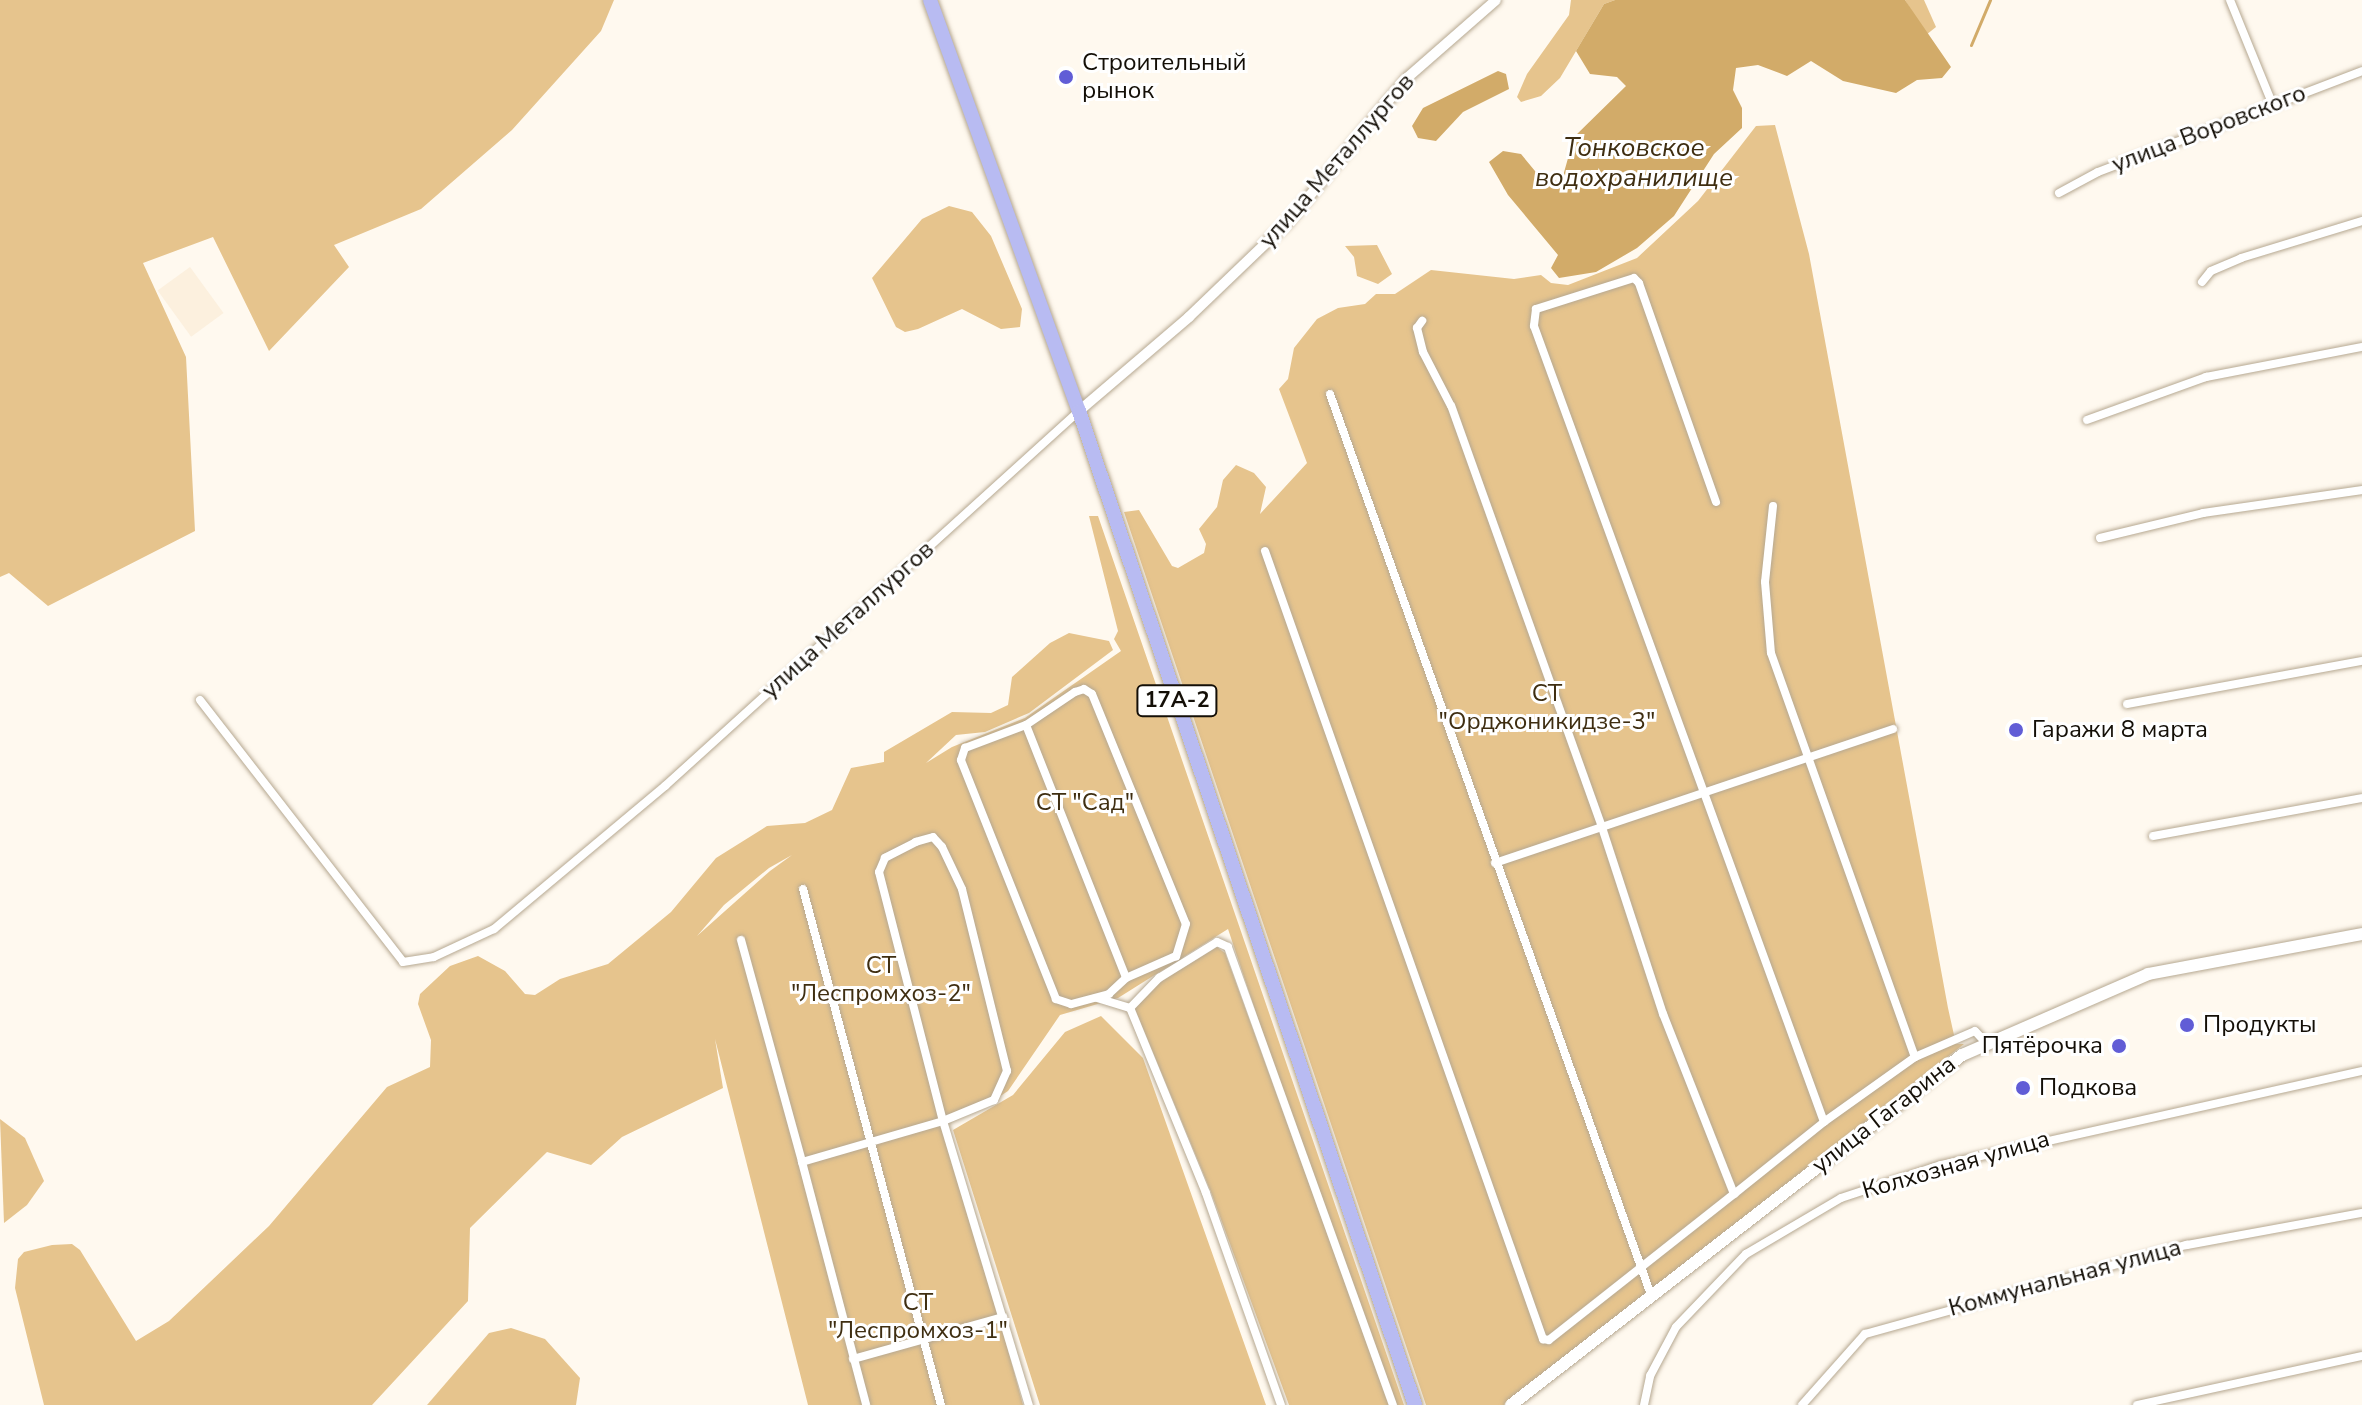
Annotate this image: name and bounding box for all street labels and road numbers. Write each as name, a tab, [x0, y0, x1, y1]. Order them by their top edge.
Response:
street label: улица Металлургов	[1253, 68, 1421, 254]
street label: улица Воровского	[2108, 79, 2310, 179]
street label: улица Металлургов	[756, 535, 940, 705]
road number: 17А-2	[1135, 683, 1219, 719]
street label: улица Гагарина	[1806, 1050, 1962, 1180]
street label: Колхозная улица	[1859, 1124, 2053, 1206]
street label: Коммунальная улица	[1945, 1233, 2185, 1323]

